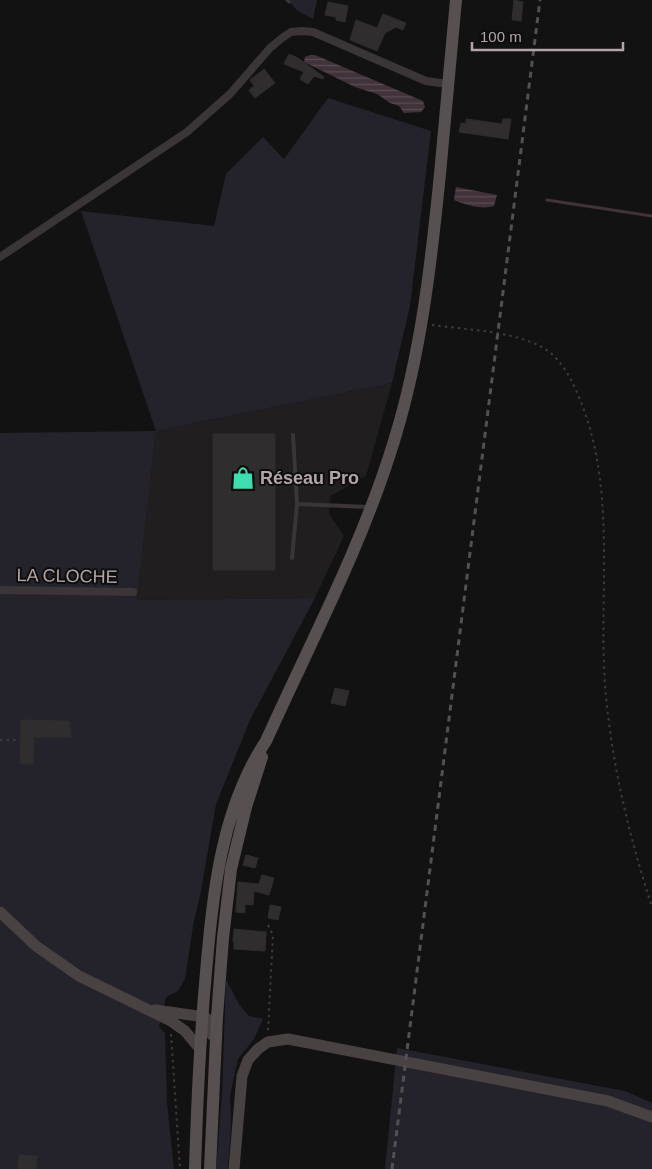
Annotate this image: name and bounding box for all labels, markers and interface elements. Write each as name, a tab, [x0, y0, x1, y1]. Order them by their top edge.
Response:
scale bar	[472, 20, 623, 52]
text: 100 m	[480, 28, 522, 45]
shop icon: Réseau Pro	[230, 465, 256, 491]
place label: Réseau Pro	[260, 468, 359, 488]
street label: LA CLOCHE	[16, 565, 118, 587]

